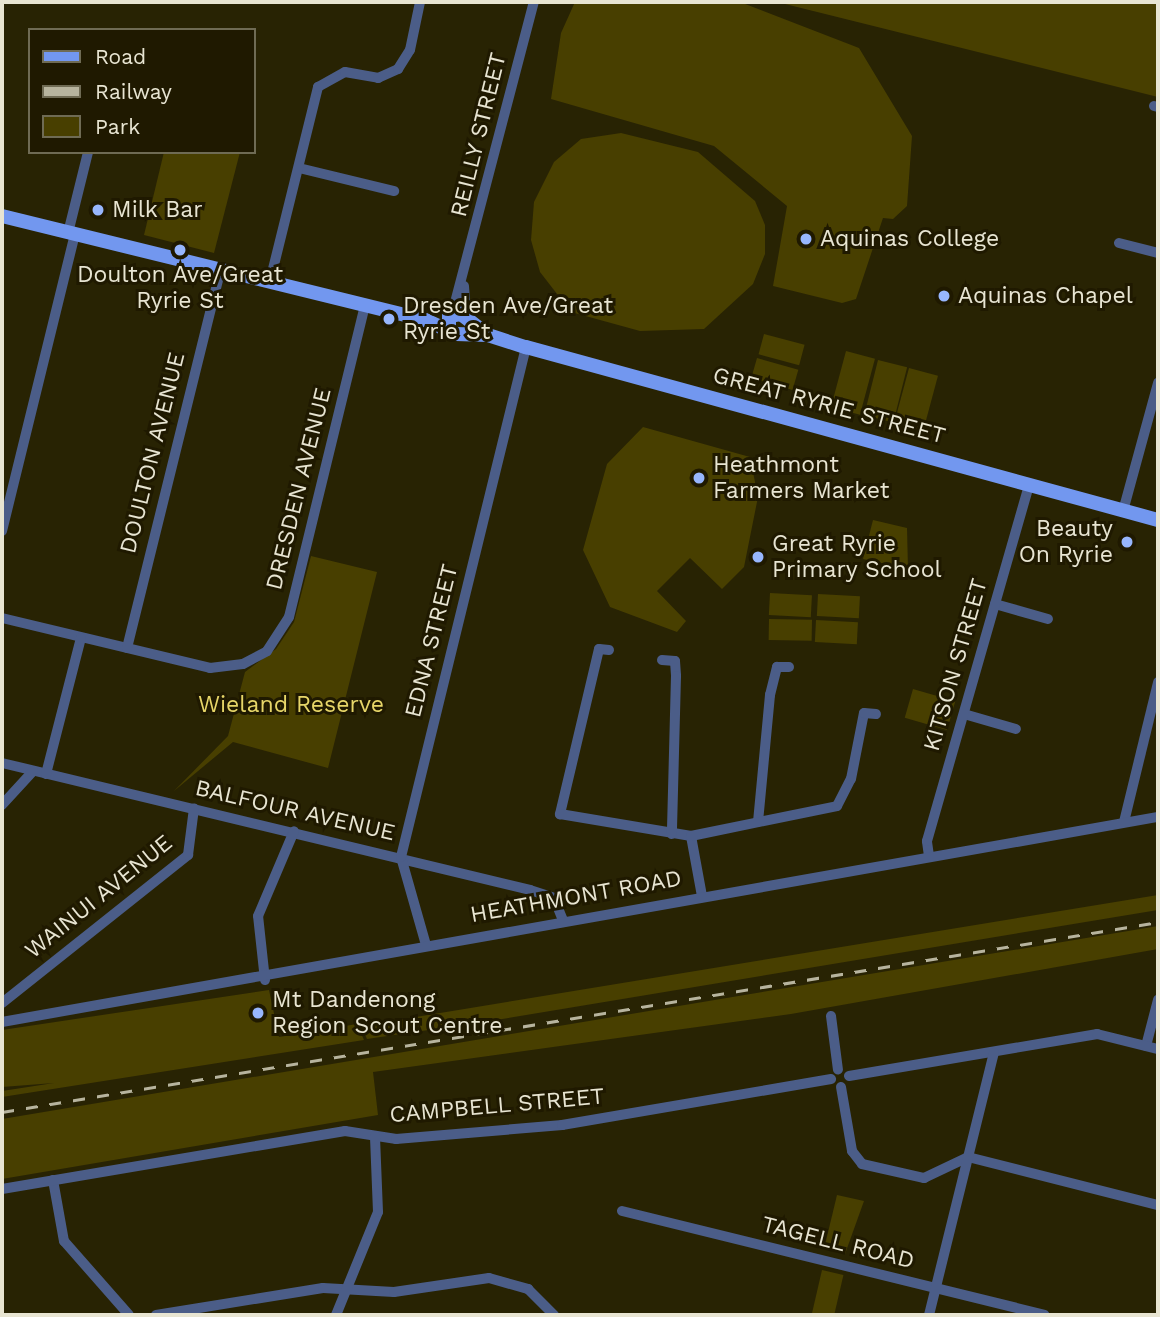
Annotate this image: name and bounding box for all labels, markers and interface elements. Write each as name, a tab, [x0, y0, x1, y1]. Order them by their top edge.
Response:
legend	[28, 28, 256, 154]
text: Road	[95, 44, 146, 69]
street label: REILLY STREET	[445, 50, 513, 220]
text: Railway	[95, 79, 172, 104]
text: Park	[95, 114, 140, 139]
place label: Milk Bar	[112, 196, 203, 224]
marker: Milk Bar	[90, 202, 106, 218]
place label: Aquinas College	[820, 225, 999, 253]
marker: Aquinas College	[798, 231, 814, 247]
marker: Doulton Ave/Great Ryrie St	[172, 242, 188, 258]
place label: Doulton Ave/Great Ryrie St	[76, 261, 284, 315]
place label: Aquinas Chapel	[958, 282, 1133, 310]
marker: Aquinas Chapel	[936, 288, 952, 304]
place label: Dresden Ave/Great Ryrie St	[403, 292, 614, 346]
marker: Dresden Ave/Great Ryrie St	[381, 311, 397, 327]
street label: DOULTON AVENUE	[115, 349, 191, 557]
street label: GREAT RYRIE STREET	[709, 362, 949, 450]
street label: DRESDEN AVENUE	[260, 385, 338, 593]
place label: Heathmont Farmers Market	[713, 451, 889, 505]
marker: Heathmont Farmers Market	[691, 470, 707, 486]
place label: Beauty On Ryrie	[1019, 515, 1113, 569]
place label: Great Ryrie Primary School	[772, 530, 942, 584]
marker: Beauty On Ryrie	[1119, 534, 1135, 550]
marker: Great Ryrie Primary School	[750, 549, 766, 565]
street label: EDNA STREET	[400, 561, 464, 721]
street label: KITSON STREET	[918, 576, 994, 754]
park label: Wieland Reserve	[198, 691, 384, 719]
street label: BALFOUR AVENUE	[192, 774, 398, 848]
street label: WAINUI AVENUE	[20, 829, 178, 965]
street label: HEATHMONT ROAD	[468, 865, 684, 929]
place label: Mt Dandenong Region Scout Centre	[272, 986, 503, 1040]
marker: Mt Dandenong Region Scout Centre	[250, 1005, 266, 1021]
street label: CAMPBELL STREET	[388, 1083, 606, 1129]
street label: TAGELL ROAD	[759, 1211, 917, 1275]

